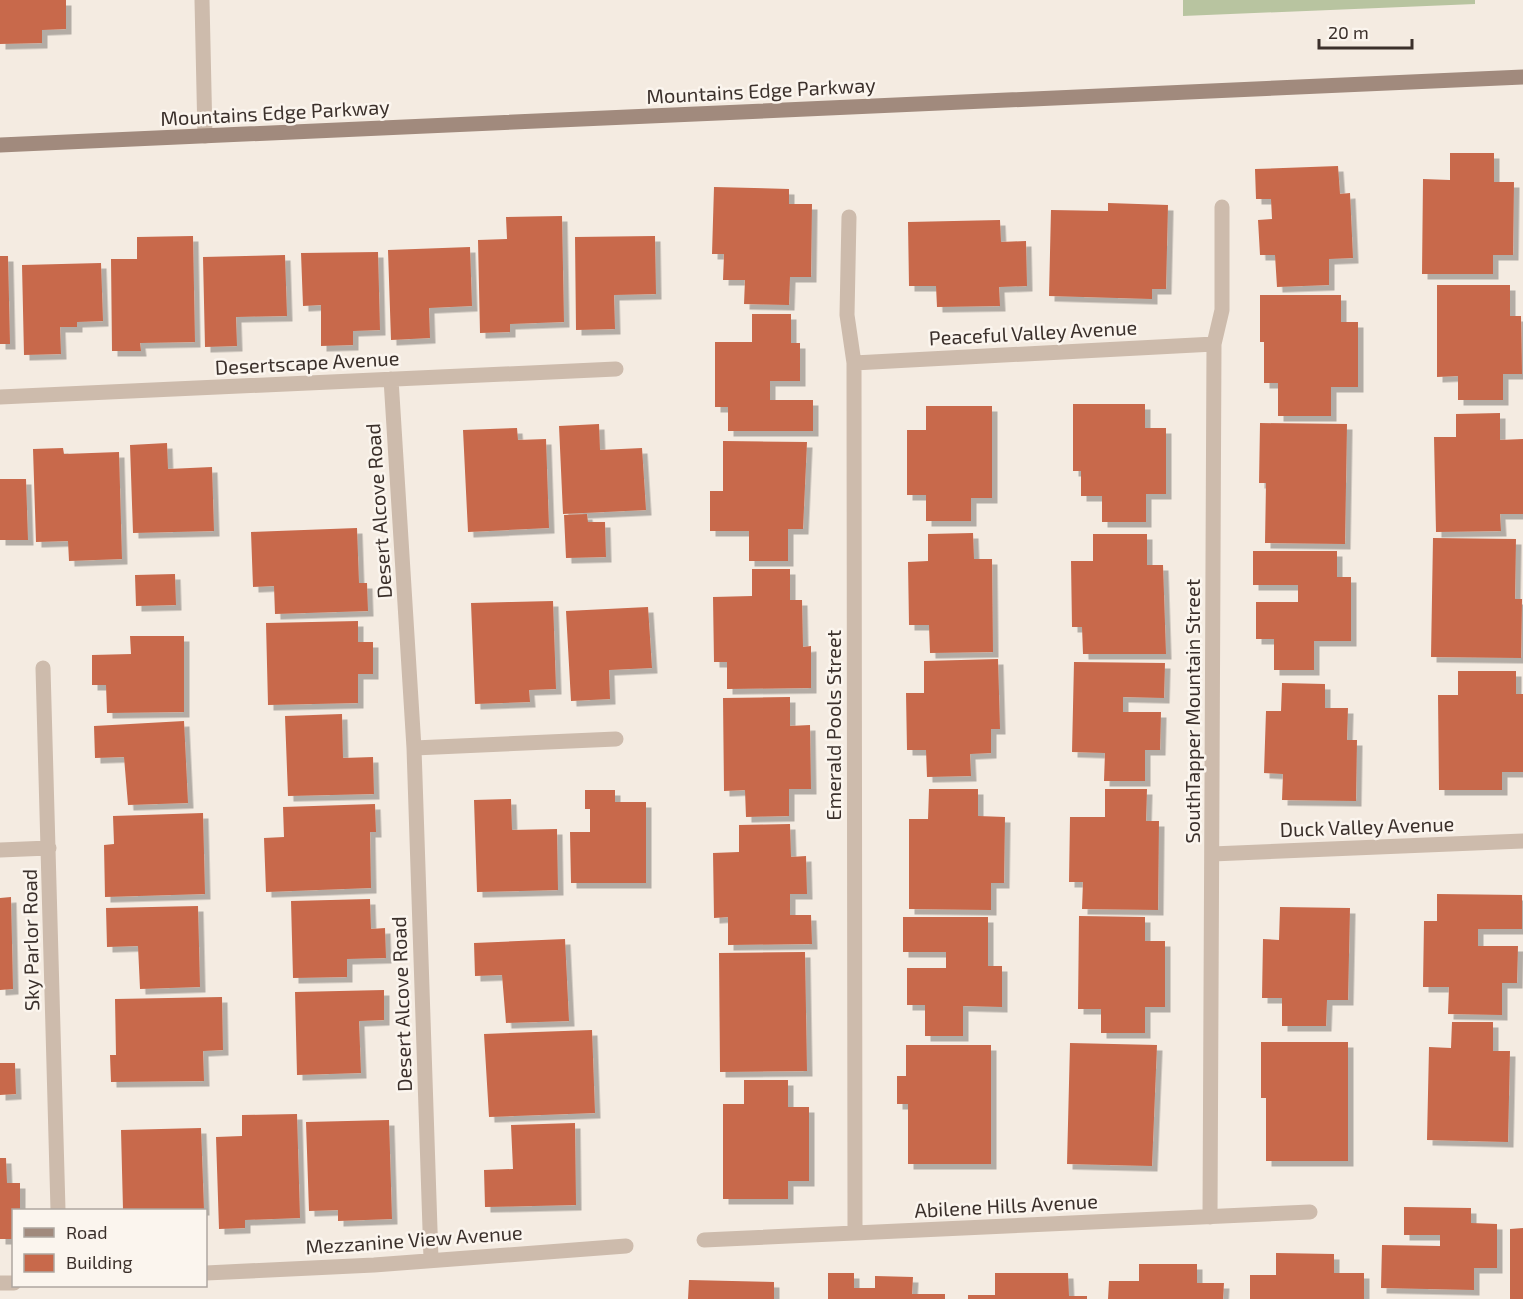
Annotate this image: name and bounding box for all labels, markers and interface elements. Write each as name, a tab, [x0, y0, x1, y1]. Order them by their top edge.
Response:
scale bar	[1319, 12, 1412, 50]
text: 20 m	[1328, 21, 1369, 43]
street label: Mountains Edge Parkway	[646, 72, 877, 108]
street label: Mountains Edge Parkway	[160, 94, 391, 130]
street label: Peaceful Valley Avenue	[928, 315, 1138, 349]
street label: Desertscape Avenue	[214, 345, 400, 379]
street label: Desert Alcove Road	[360, 423, 396, 599]
street label: SouthTapper Mountain Street	[1180, 578, 1204, 843]
street label: Emerald Pools Street	[821, 629, 845, 820]
street label: Duck Valley Avenue	[1279, 811, 1455, 841]
street label: Sky Parlor Road	[17, 869, 43, 1011]
street label: Desert Alcove Road	[386, 916, 416, 1092]
street label: Abilene Hills Avenue	[914, 1188, 1098, 1222]
legend	[12, 1209, 207, 1287]
street label: Mezzanine View Avenue	[305, 1219, 523, 1259]
text: Road	[66, 1221, 107, 1243]
text: Building	[66, 1251, 133, 1273]

